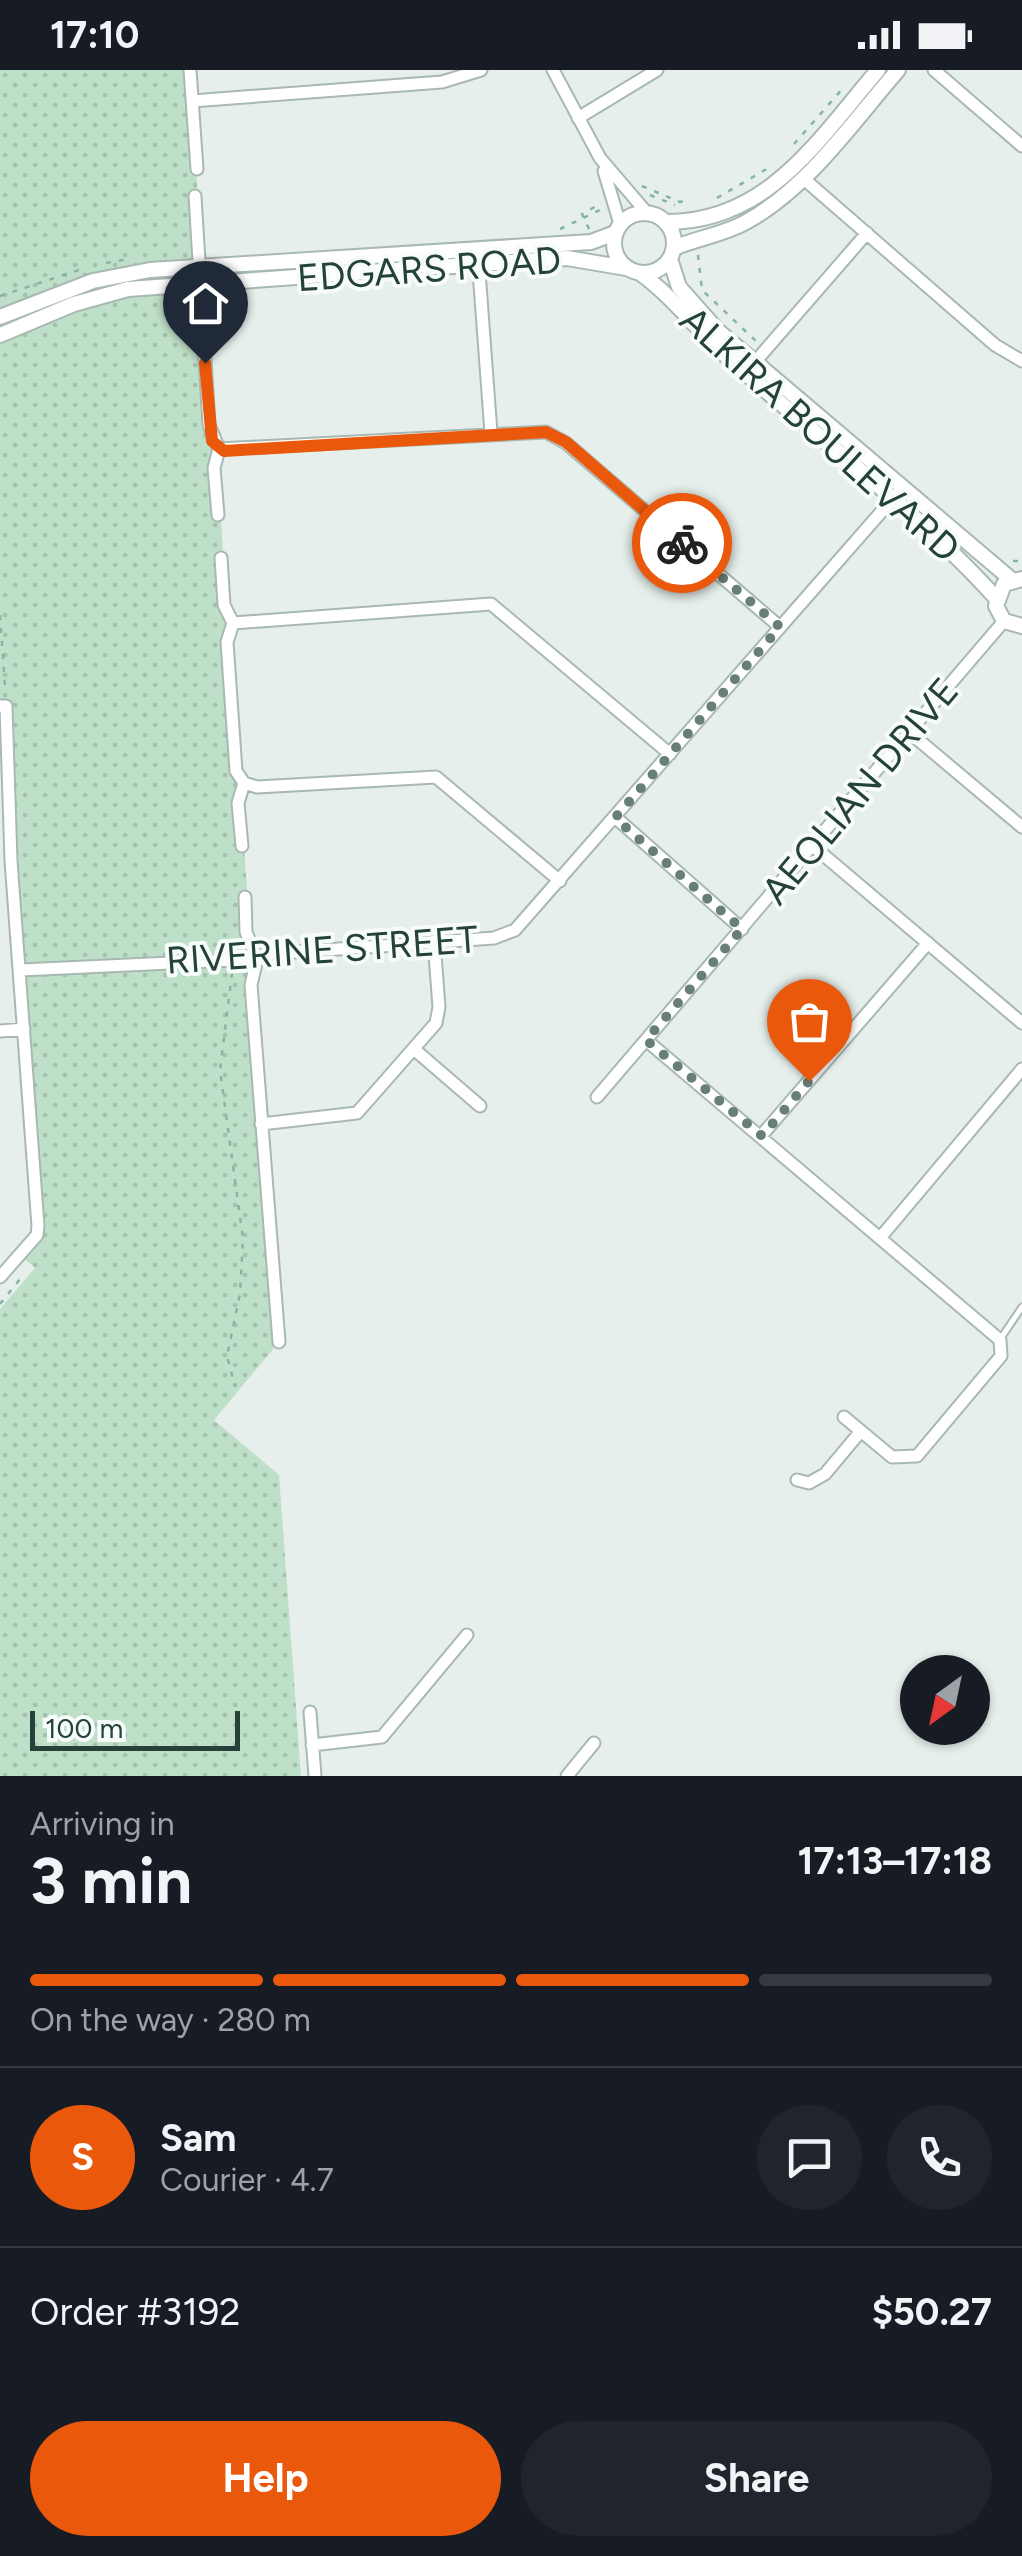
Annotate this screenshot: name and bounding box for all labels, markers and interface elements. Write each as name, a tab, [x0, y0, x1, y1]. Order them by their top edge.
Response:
text: 17:10	[50, 12, 139, 58]
street label: EDGARS ROAD	[295, 237, 563, 301]
pin	[163, 261, 248, 364]
icon: home	[178, 276, 233, 331]
street label: ALKIRA BOULEVARD	[671, 296, 969, 572]
courier	[632, 493, 732, 593]
icon: bike	[655, 516, 710, 571]
street label: AEOLIAN DRIVE	[752, 668, 968, 914]
street label: RIVERINE STREET	[165, 916, 479, 984]
pin	[767, 979, 852, 1082]
icon: bag	[782, 994, 837, 1049]
north arrow	[900, 1655, 990, 1745]
map controls	[900, 1655, 990, 1745]
scale bar	[30, 1706, 240, 1750]
text: 100 m	[45, 1711, 123, 1745]
text: Arriving in	[30, 1805, 175, 1843]
text: 17:13–17:18	[797, 1838, 992, 1884]
text: 3 min	[30, 1841, 192, 1919]
text: On the way · 280 m	[30, 2001, 311, 2039]
button: chat	[757, 2105, 862, 2210]
button: phone	[887, 2105, 992, 2210]
text: Sam	[160, 2115, 236, 2161]
text: S	[71, 2134, 94, 2180]
text: Courier · 4.7	[160, 2161, 334, 2199]
text: Order #3192	[30, 2289, 241, 2335]
text: $50.27	[872, 2289, 992, 2335]
button: Help	[30, 2421, 501, 2536]
button: Share	[521, 2421, 992, 2536]

